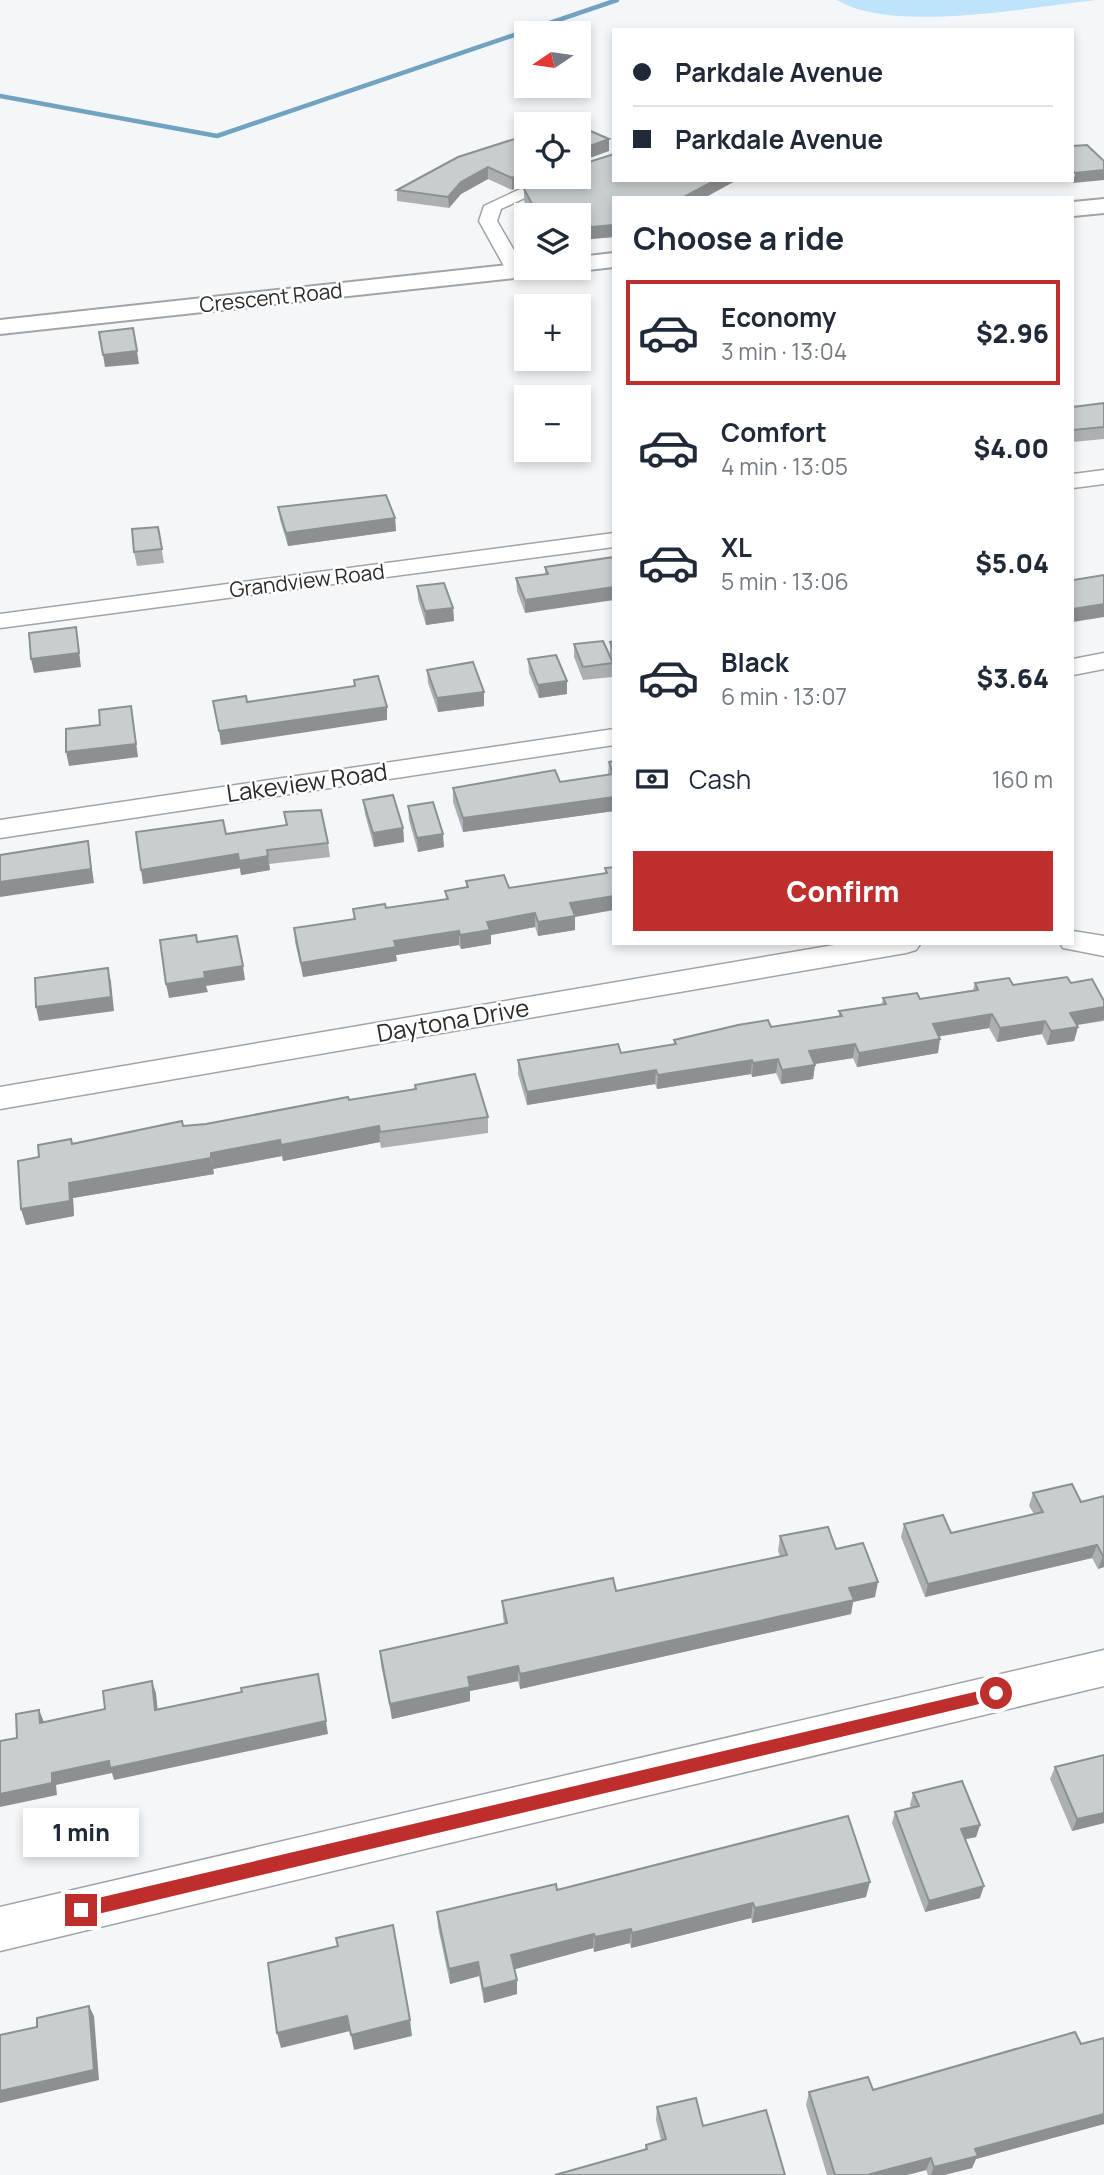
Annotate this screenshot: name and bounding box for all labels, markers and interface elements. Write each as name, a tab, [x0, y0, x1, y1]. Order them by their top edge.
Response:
north arrow	[514, 21, 592, 98]
map controls	[514, 21, 591, 462]
text: Parkdale Avenue	[675, 54, 883, 90]
button: locate	[514, 112, 591, 189]
text: Parkdale Avenue	[675, 121, 883, 157]
button: layers	[514, 203, 591, 280]
text: Choose a ride	[633, 216, 844, 260]
street label: Crescent Road	[198, 276, 344, 318]
button: +	[514, 294, 591, 371]
text: Economy	[721, 299, 836, 335]
icon: car	[637, 301, 700, 364]
text: $2.96	[976, 315, 1049, 351]
text: 3 min · 13:04	[721, 335, 847, 367]
button: −	[514, 385, 591, 462]
text: Comfort	[721, 414, 827, 450]
icon: car	[637, 416, 700, 479]
text: $4.00	[973, 430, 1049, 466]
text: 4 min · 13:05	[721, 450, 848, 482]
text: XL	[721, 529, 752, 565]
icon: car	[637, 531, 700, 594]
text: $5.04	[975, 545, 1049, 581]
street label: Grandview Road	[228, 557, 386, 603]
text: 5 min · 13:06	[721, 565, 849, 597]
text: Black	[721, 644, 789, 680]
icon: car	[637, 646, 700, 709]
text: $3.64	[976, 660, 1049, 696]
text: 6 min · 13:07	[721, 680, 847, 712]
street label: Lakeview Road	[224, 754, 389, 809]
icon: cash	[633, 760, 671, 798]
text: Cash	[689, 761, 751, 797]
text: 160 m	[992, 763, 1053, 795]
button: Confirm	[633, 851, 1053, 931]
street label: Daytona Drive	[374, 990, 532, 1049]
route start	[980, 1677, 1012, 1709]
callout: 1 min	[23, 1808, 139, 1857]
text: 1 min	[52, 1816, 110, 1848]
route end	[65, 1894, 97, 1926]

